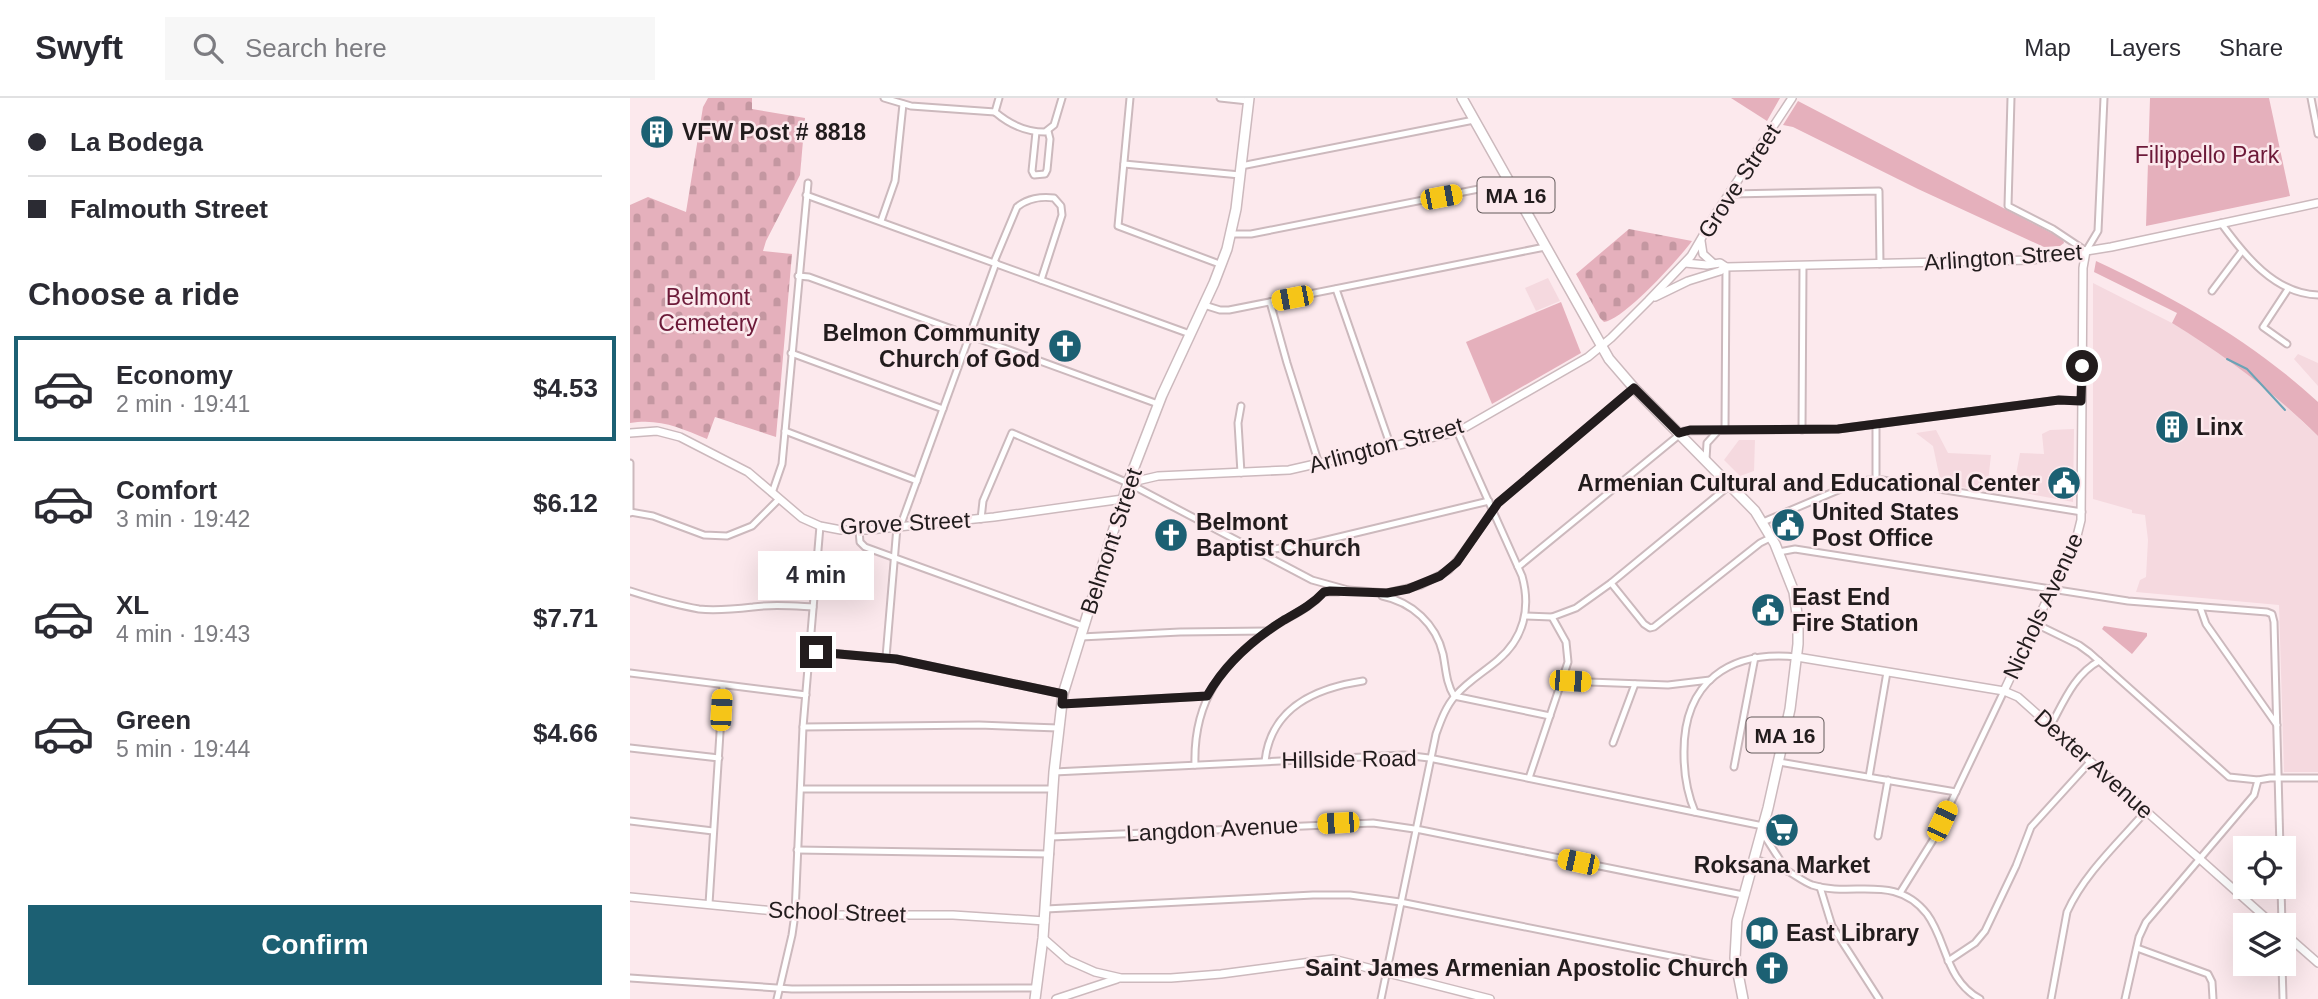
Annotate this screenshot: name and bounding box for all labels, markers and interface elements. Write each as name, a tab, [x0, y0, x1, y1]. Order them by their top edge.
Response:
search box	[165, 17, 655, 80]
text: Swyft	[35, 29, 123, 66]
icon: search	[189, 29, 227, 67]
text: Search here	[245, 33, 387, 63]
text: Map	[2024, 34, 2071, 61]
text: Layers	[2109, 34, 2181, 61]
text: Share	[2219, 34, 2283, 61]
building icon: VFW Post # 8818	[638, 113, 676, 151]
place label: VFW Post # 8818	[682, 119, 866, 145]
street label: Grove Street	[1693, 119, 1786, 243]
text: La Bodega	[70, 127, 203, 157]
park label: Filippello Park	[2135, 142, 2280, 168]
road number: MA 16	[1478, 178, 1554, 212]
car	[1419, 183, 1464, 211]
text: Falmouth Street	[70, 194, 268, 224]
street label: Arlington Street	[1923, 238, 2084, 275]
text: Choose a ride	[28, 276, 240, 312]
park label: Belmont Cemetery	[658, 284, 758, 336]
car	[1270, 284, 1315, 312]
place label: Belmon Community Church of God	[823, 320, 1040, 372]
church icon: Belmon Community Church of God	[1046, 327, 1084, 365]
route start	[2066, 350, 2098, 382]
icon: car	[32, 357, 95, 420]
text: Economy	[116, 360, 233, 390]
text: $4.53	[533, 373, 598, 403]
text: 2 min · 19:41	[116, 391, 250, 417]
building icon: Linx	[2153, 408, 2191, 446]
street label: Arlington Street	[1306, 412, 1467, 478]
place label: Linx	[2196, 414, 2243, 440]
street label: Belmont Street	[1075, 464, 1147, 617]
public building icon: Armenian Cultural and Educational Center	[2045, 464, 2083, 502]
place label: Armenian Cultural and Educational Center	[1577, 470, 2040, 496]
icon: car	[32, 472, 95, 535]
text: Comfort	[116, 475, 217, 505]
text: $6.12	[533, 488, 598, 518]
place label: United States Post Office	[1812, 499, 1959, 551]
text: 3 min · 19:42	[116, 506, 250, 532]
public building icon: United States Post Office	[1769, 506, 1807, 544]
street label: Grove Street	[839, 507, 971, 539]
place label: Belmont Baptist Church	[1196, 509, 1361, 561]
church icon: Belmont Baptist Church	[1152, 516, 1190, 554]
street label: Nichols Avenue	[1998, 529, 2088, 683]
callout: 4 min	[758, 550, 874, 600]
text: 4 min	[786, 562, 846, 588]
place label: East End Fire Station	[1792, 584, 1919, 636]
icon: car	[32, 587, 95, 650]
text: XL	[116, 590, 149, 620]
public building icon: East End Fire Station	[1749, 591, 1787, 629]
text: $7.71	[533, 603, 598, 633]
text: 4 min · 19:43	[116, 621, 250, 647]
route end	[800, 636, 832, 668]
car	[1549, 669, 1592, 693]
car	[710, 688, 733, 732]
icon: car	[32, 702, 95, 765]
street label: Dexter Avenue	[2029, 704, 2159, 824]
text: Green	[116, 705, 191, 735]
text: $4.66	[533, 718, 598, 748]
road number: MA 16	[1746, 718, 1824, 752]
text: 5 min · 19:44	[116, 736, 250, 762]
street label: Hillside Road	[1281, 745, 1417, 773]
car	[1924, 798, 1961, 844]
car	[1317, 811, 1360, 835]
supermarket icon: Roksana Market	[1763, 811, 1801, 849]
street label: Langdon Avenue	[1125, 812, 1299, 846]
map controls	[2233, 836, 2296, 976]
button: locate	[2233, 836, 2296, 899]
car	[1556, 847, 1601, 877]
place label: Roksana Market	[1694, 852, 1871, 878]
street label: School Street	[768, 897, 907, 927]
button: Confirm	[28, 905, 602, 985]
button: layers	[2233, 913, 2296, 976]
library icon: East Library	[1743, 914, 1781, 952]
place label: East Library	[1786, 920, 1919, 946]
church icon: Saint James Armenian Apostolic Church	[1753, 949, 1791, 987]
place label: Saint James Armenian Apostolic Church	[1305, 955, 1748, 981]

